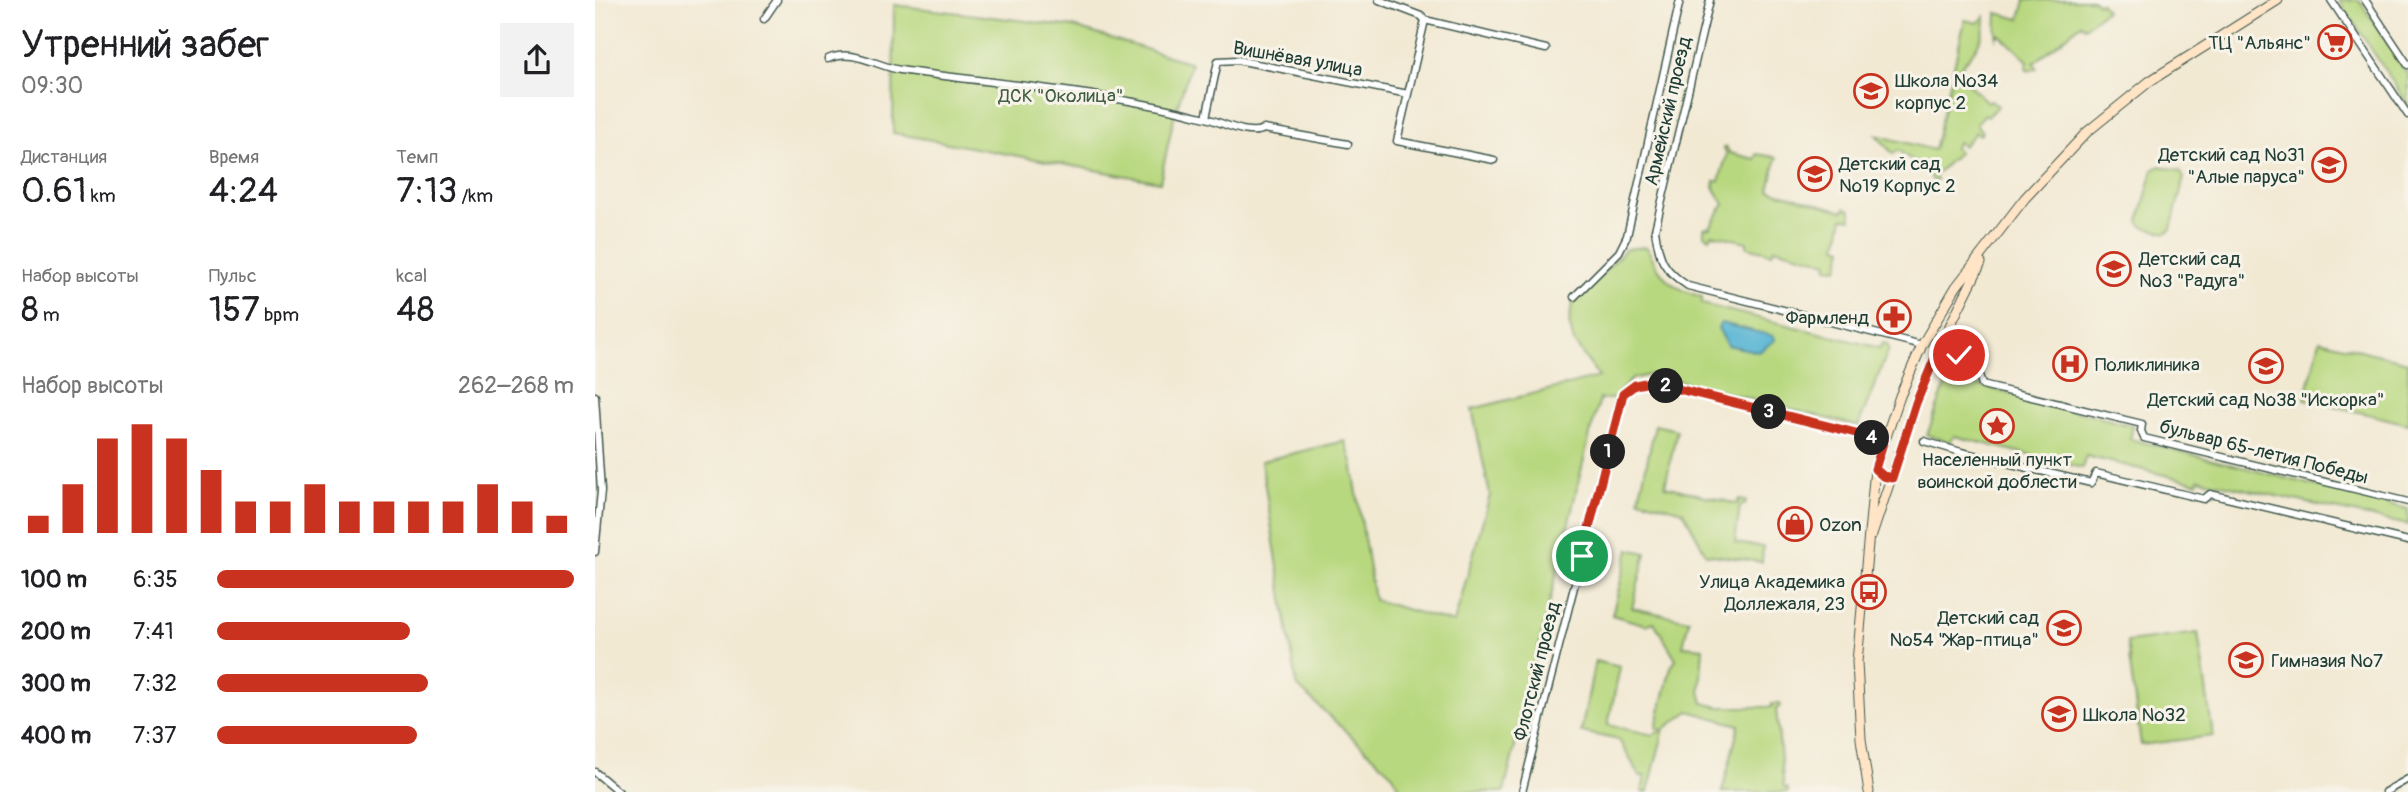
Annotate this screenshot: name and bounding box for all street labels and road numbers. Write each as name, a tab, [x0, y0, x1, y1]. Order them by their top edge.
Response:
street label: Армейский проезд	[1639, 34, 1697, 188]
street label: Вишнёвая улица	[1231, 36, 1365, 82]
street label: бульвар 65-летия Победы	[2157, 414, 2371, 490]
street label: Флотский проезд	[1508, 599, 1566, 743]

